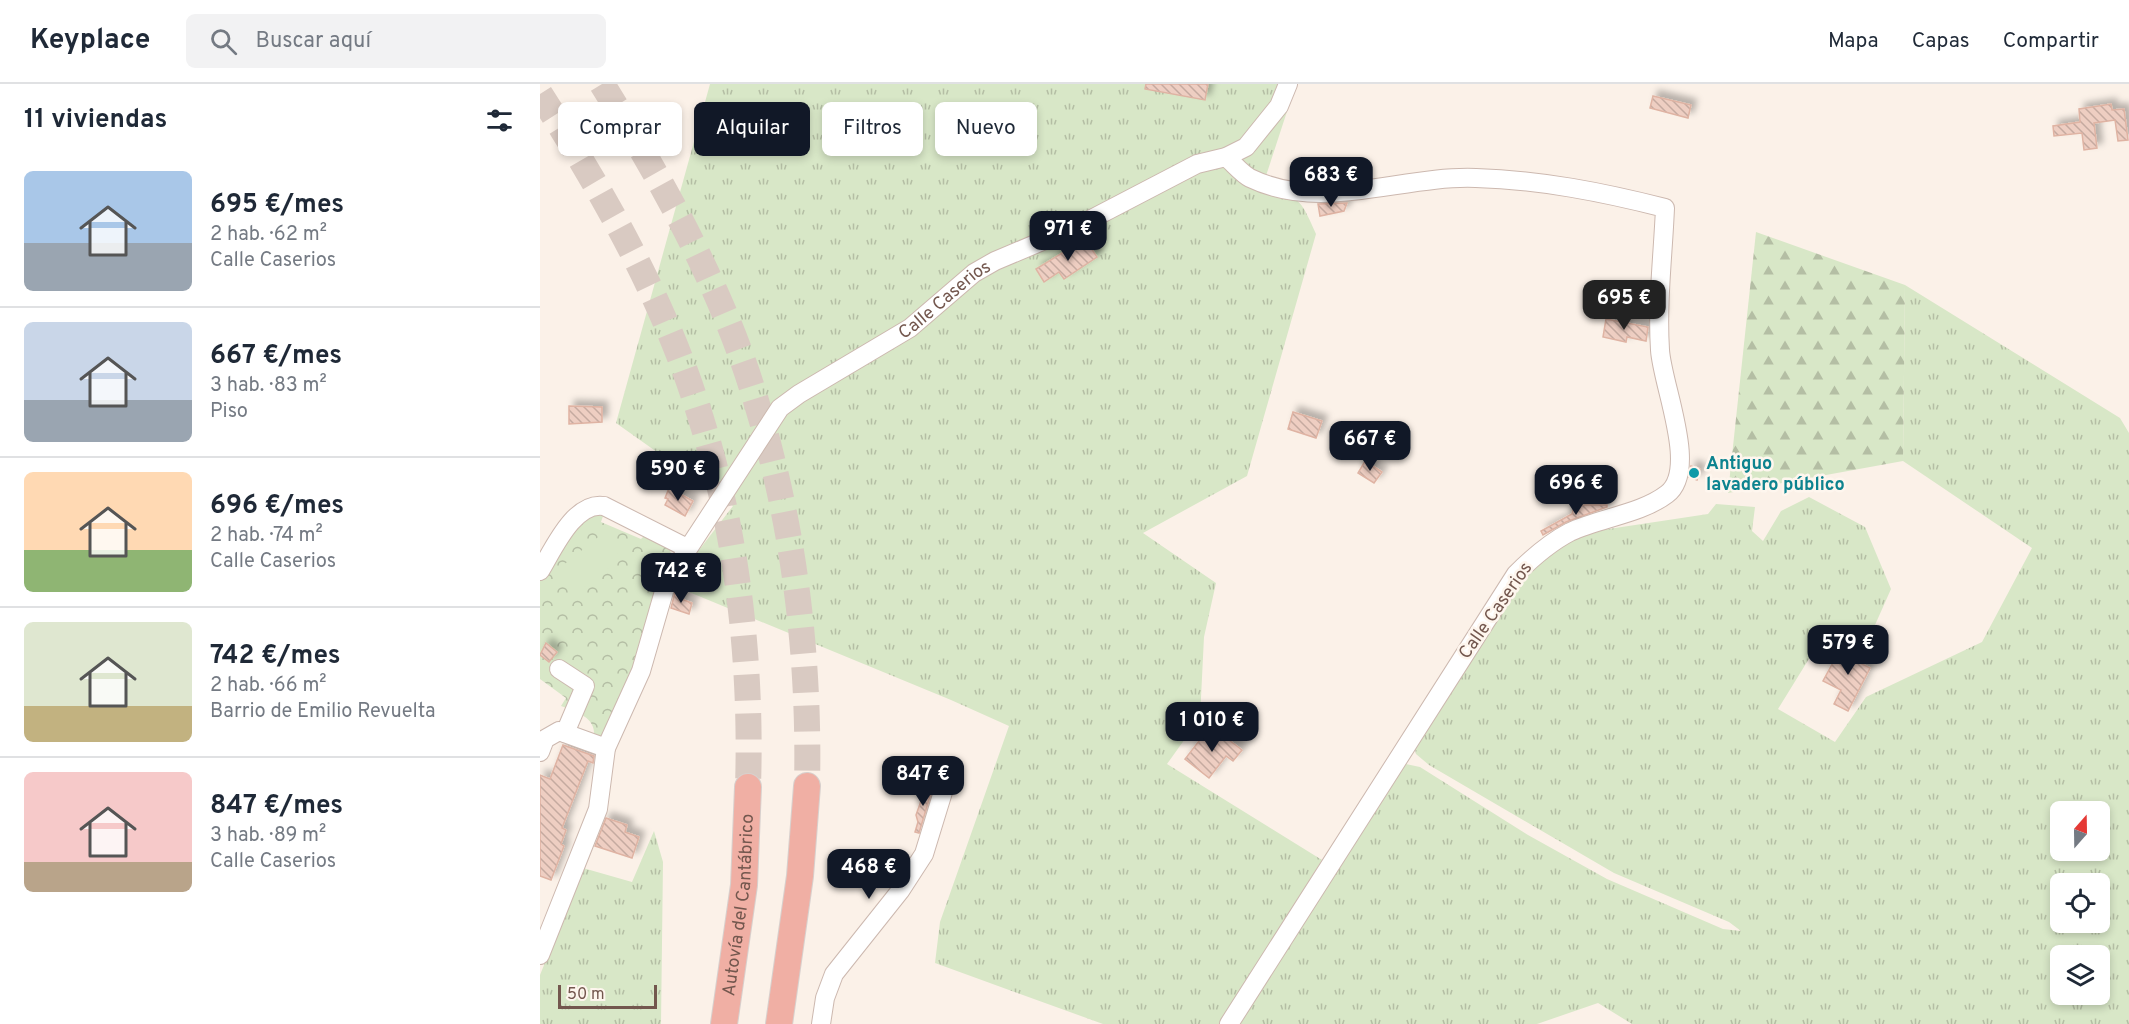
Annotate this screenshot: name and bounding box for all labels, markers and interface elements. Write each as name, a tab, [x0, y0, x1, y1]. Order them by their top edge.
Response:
search box	[186, 14, 606, 68]
text: Keyplace	[30, 23, 150, 59]
icon: search	[207, 25, 240, 58]
text: Buscar aquí	[255, 28, 371, 55]
text: Mapa	[1828, 28, 1879, 55]
text: Capas	[1912, 28, 1970, 55]
text: Compartir	[2003, 28, 2099, 55]
chip: Comprar	[558, 102, 682, 156]
chip: Alquilar	[694, 102, 810, 156]
chip: Filtros	[822, 102, 923, 156]
chip: Nuevo	[935, 102, 1037, 156]
text: 11 viviendas	[24, 104, 167, 137]
icon: filters	[483, 104, 516, 137]
pin: 683 €	[1289, 157, 1373, 208]
text: 683 €	[1304, 163, 1358, 189]
text: 695 €/mes	[210, 189, 344, 222]
icon: home	[72, 195, 144, 267]
pin: 971 €	[1026, 211, 1110, 262]
text: 971 €	[1044, 217, 1092, 243]
text: 2 hab. · 62 m²	[210, 222, 327, 248]
text: Calle Caserios	[210, 248, 336, 274]
street label: Calle Caserios	[895, 256, 995, 345]
pin: 695 €	[1582, 280, 1666, 331]
text: 695 €	[1597, 286, 1651, 312]
text: 667 €/mes	[210, 340, 342, 373]
icon: home	[72, 346, 144, 418]
text: 3 hab. · 83 m²	[210, 373, 327, 399]
text: Piso	[210, 399, 248, 425]
pin: 667 €	[1328, 421, 1412, 472]
text: 667 €	[1343, 427, 1397, 453]
pin: 590 €	[636, 451, 720, 502]
place label: Antiguo lavadero público	[1706, 453, 1845, 497]
text: 590 €	[650, 457, 706, 483]
pin: 696 €	[1534, 465, 1618, 516]
marker: Antiguo lavadero público	[1687, 466, 1701, 480]
text: 696 €	[1549, 471, 1603, 497]
text: 696 €/mes	[210, 490, 344, 523]
icon: home	[72, 496, 144, 568]
text: 2 hab. · 74 m²	[210, 523, 323, 549]
text: Calle Caserios	[210, 549, 336, 575]
pin: 742 €	[639, 553, 723, 604]
street label: Calle Caserios	[1454, 558, 1538, 664]
text: 742 €	[655, 559, 707, 585]
pin: 579 €	[1806, 625, 1890, 676]
text: 579 €	[1822, 631, 1874, 657]
text: 742 €/mes	[210, 640, 341, 673]
icon: home	[72, 646, 144, 718]
text: 2 hab. · 66 m²	[210, 673, 327, 699]
text: Barrio de Emilio Revuelta	[210, 699, 436, 725]
pin: 1 010 €	[1157, 702, 1267, 753]
text: 1 010 €	[1180, 708, 1245, 734]
pin: 847 €	[881, 756, 965, 807]
text: 847 €	[896, 762, 950, 788]
text: 847 €/mes	[210, 790, 343, 823]
icon: home	[72, 796, 144, 868]
north arrow	[2050, 801, 2110, 861]
map controls	[2050, 801, 2110, 1005]
street label: Autovía del Cantábrico	[718, 813, 760, 998]
text: 3 hab. · 89 m²	[210, 823, 326, 849]
text: Calle Caserios	[210, 849, 336, 875]
pin: 468 €	[827, 849, 911, 900]
text: 468 €	[841, 855, 897, 881]
button: locate	[2050, 873, 2110, 933]
button: layers	[2050, 945, 2110, 1005]
scale bar	[558, 982, 657, 1010]
text: 50 m	[567, 985, 605, 1005]

